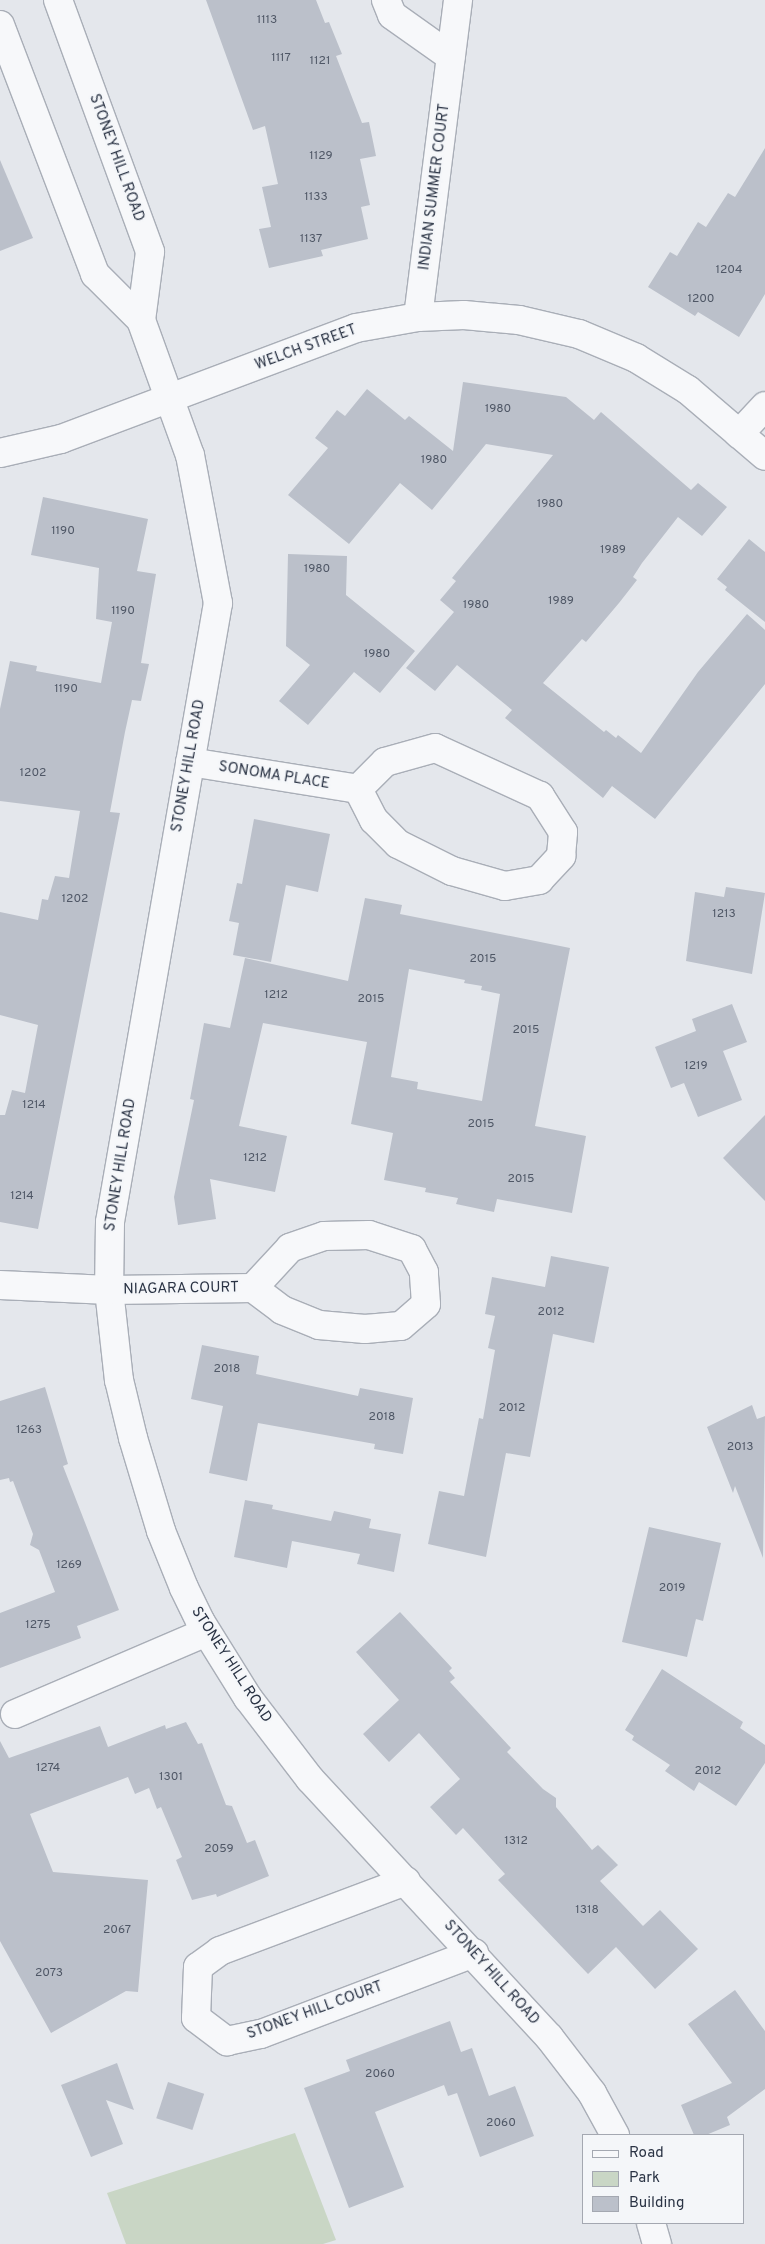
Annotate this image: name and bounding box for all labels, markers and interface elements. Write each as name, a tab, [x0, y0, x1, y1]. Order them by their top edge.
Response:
house number: 1113	[257, 14, 277, 28]
house number: 1117	[271, 52, 291, 66]
house number: 1121	[310, 55, 330, 69]
street label: STONEY HILL ROAD	[84, 91, 148, 225]
street label: INDIAN SUMMER COURT	[416, 103, 454, 271]
house number: 1129	[309, 150, 333, 164]
house number: 1133	[304, 191, 328, 205]
house number: 1137	[300, 233, 322, 247]
house number: 1204	[716, 264, 742, 278]
house number: 1200	[687, 293, 715, 307]
street label: WELCH STREET	[253, 321, 359, 375]
house number: 1980	[485, 403, 511, 417]
house number: 1980	[421, 454, 447, 468]
house number: 1980	[537, 498, 563, 512]
house number: 1190	[51, 525, 75, 539]
house number: 1989	[600, 544, 626, 558]
house number: 1980	[304, 563, 330, 577]
house number: 1989	[548, 595, 574, 609]
house number: 1980	[463, 599, 489, 613]
house number: 1190	[111, 605, 135, 619]
house number: 1980	[364, 648, 390, 662]
house number: 1190	[54, 683, 78, 697]
street label: STONEY HILL ROAD	[168, 698, 210, 834]
street label: SONOMA PLACE	[217, 758, 331, 794]
house number: 1202	[20, 767, 46, 781]
house number: 1202	[62, 893, 88, 907]
house number: 1213	[712, 908, 736, 922]
house number: 2015	[470, 953, 496, 967]
house number: 1212	[264, 989, 288, 1003]
house number: 2015	[358, 993, 384, 1007]
house number: 2015	[513, 1024, 539, 1038]
house number: 1219	[684, 1060, 708, 1074]
street label: STONEY HILL ROAD	[102, 1097, 140, 1233]
house number: 1214	[22, 1099, 46, 1113]
house number: 2015	[468, 1118, 494, 1132]
house number: 1212	[243, 1152, 267, 1166]
house number: 2015	[508, 1173, 534, 1187]
house number: 1214	[10, 1190, 34, 1204]
street label: NIAGARA COURT	[123, 1279, 239, 1299]
house number: 2012	[538, 1306, 564, 1320]
house number: 2018	[214, 1363, 240, 1377]
house number: 2012	[499, 1402, 525, 1416]
house number: 2018	[369, 1411, 395, 1425]
house number: 1263	[16, 1424, 42, 1438]
house number: 2013	[727, 1441, 753, 1455]
house number: 1269	[56, 1559, 82, 1573]
house number: 2019	[659, 1582, 685, 1596]
street label: STONEY HILL ROAD	[187, 1603, 275, 1727]
house number: 1275	[25, 1619, 51, 1633]
house number: 1274	[36, 1762, 60, 1776]
house number: 2012	[695, 1765, 721, 1779]
house number: 1301	[159, 1771, 183, 1785]
house number: 1312	[504, 1835, 528, 1849]
house number: 2059	[204, 1843, 234, 1857]
house number: 1318	[575, 1904, 599, 1918]
street label: STONEY HILL ROAD	[439, 1917, 543, 2029]
house number: 2067	[103, 1924, 131, 1938]
house number: 2073	[35, 1967, 63, 1981]
street label: STONEY HILL COURT	[244, 1978, 386, 2044]
house number: 2060	[365, 2068, 395, 2082]
house number: 2060	[486, 2117, 516, 2131]
legend	[582, 2134, 745, 2224]
text: Road	[629, 2144, 664, 2163]
text: Park	[629, 2169, 660, 2188]
text: Building	[629, 2194, 684, 2213]

